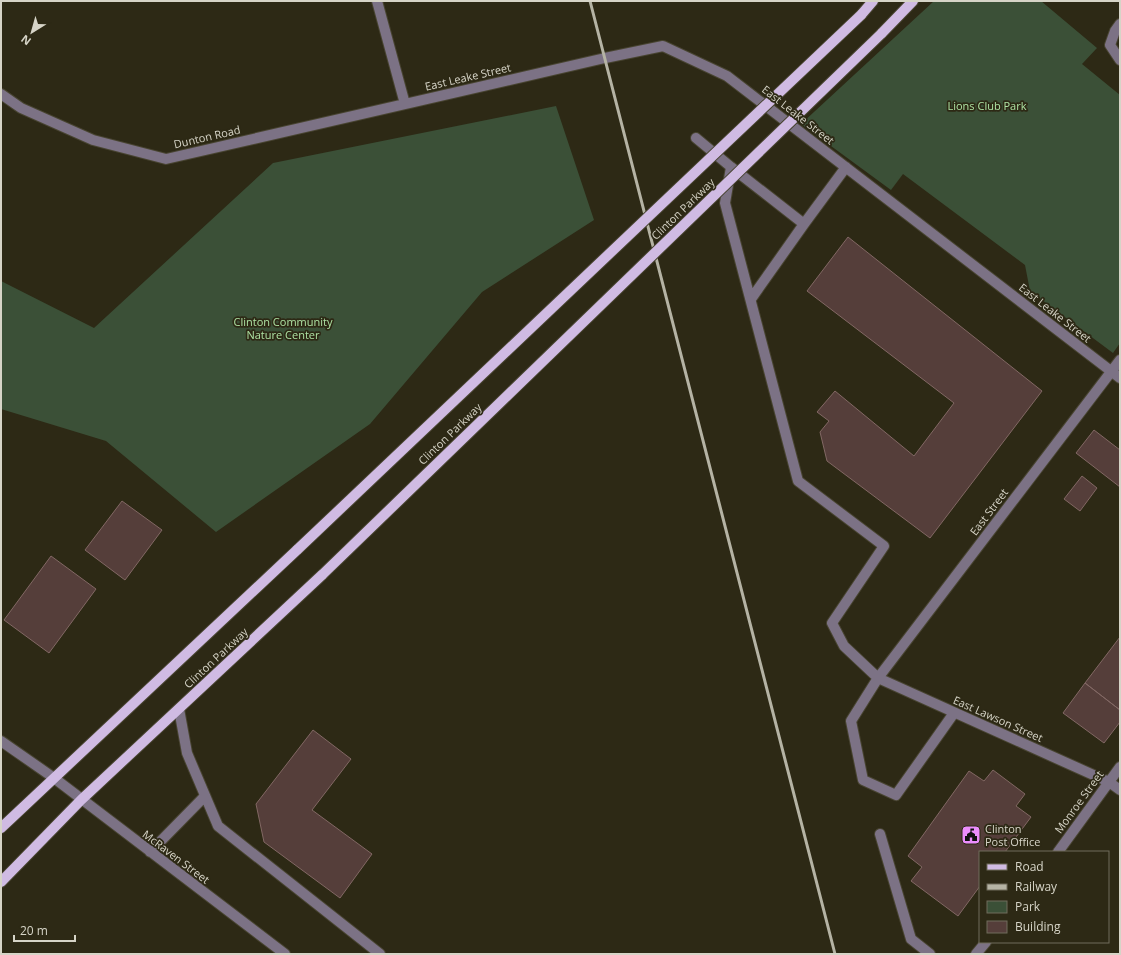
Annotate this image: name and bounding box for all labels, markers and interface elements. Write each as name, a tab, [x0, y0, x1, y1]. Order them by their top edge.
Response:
north arrow	[12, 12, 52, 52]
text: N	[18, 32, 34, 49]
street label: East Leake Street	[423, 59, 512, 94]
street label: East Leake Street	[759, 82, 838, 148]
park label: Lions Club Park	[947, 98, 1027, 113]
street label: Dunton Road	[172, 122, 242, 151]
street label: Clinton Parkway	[648, 174, 718, 243]
street label: East Leake Street	[1016, 280, 1095, 346]
park label: Clinton Community Nature Center	[234, 314, 333, 342]
street label: Clinton Parkway	[415, 399, 485, 468]
street label: East Street	[966, 485, 1011, 538]
street label: Clinton Parkway	[180, 624, 251, 691]
street label: East Lawson Street	[951, 692, 1046, 745]
street label: Monroe Street	[1051, 767, 1106, 836]
place label: Clinton Post Office	[985, 821, 1040, 849]
public building icon: Clinton Post Office	[960, 824, 982, 846]
street label: McRaven Street	[140, 827, 213, 887]
legend	[979, 851, 1109, 943]
text: Road	[1015, 858, 1044, 875]
text: Railway	[1015, 878, 1058, 895]
text: Park	[1015, 898, 1041, 915]
scale bar	[14, 917, 75, 943]
text: Building	[1015, 918, 1061, 935]
text: 20 m	[20, 922, 48, 939]

